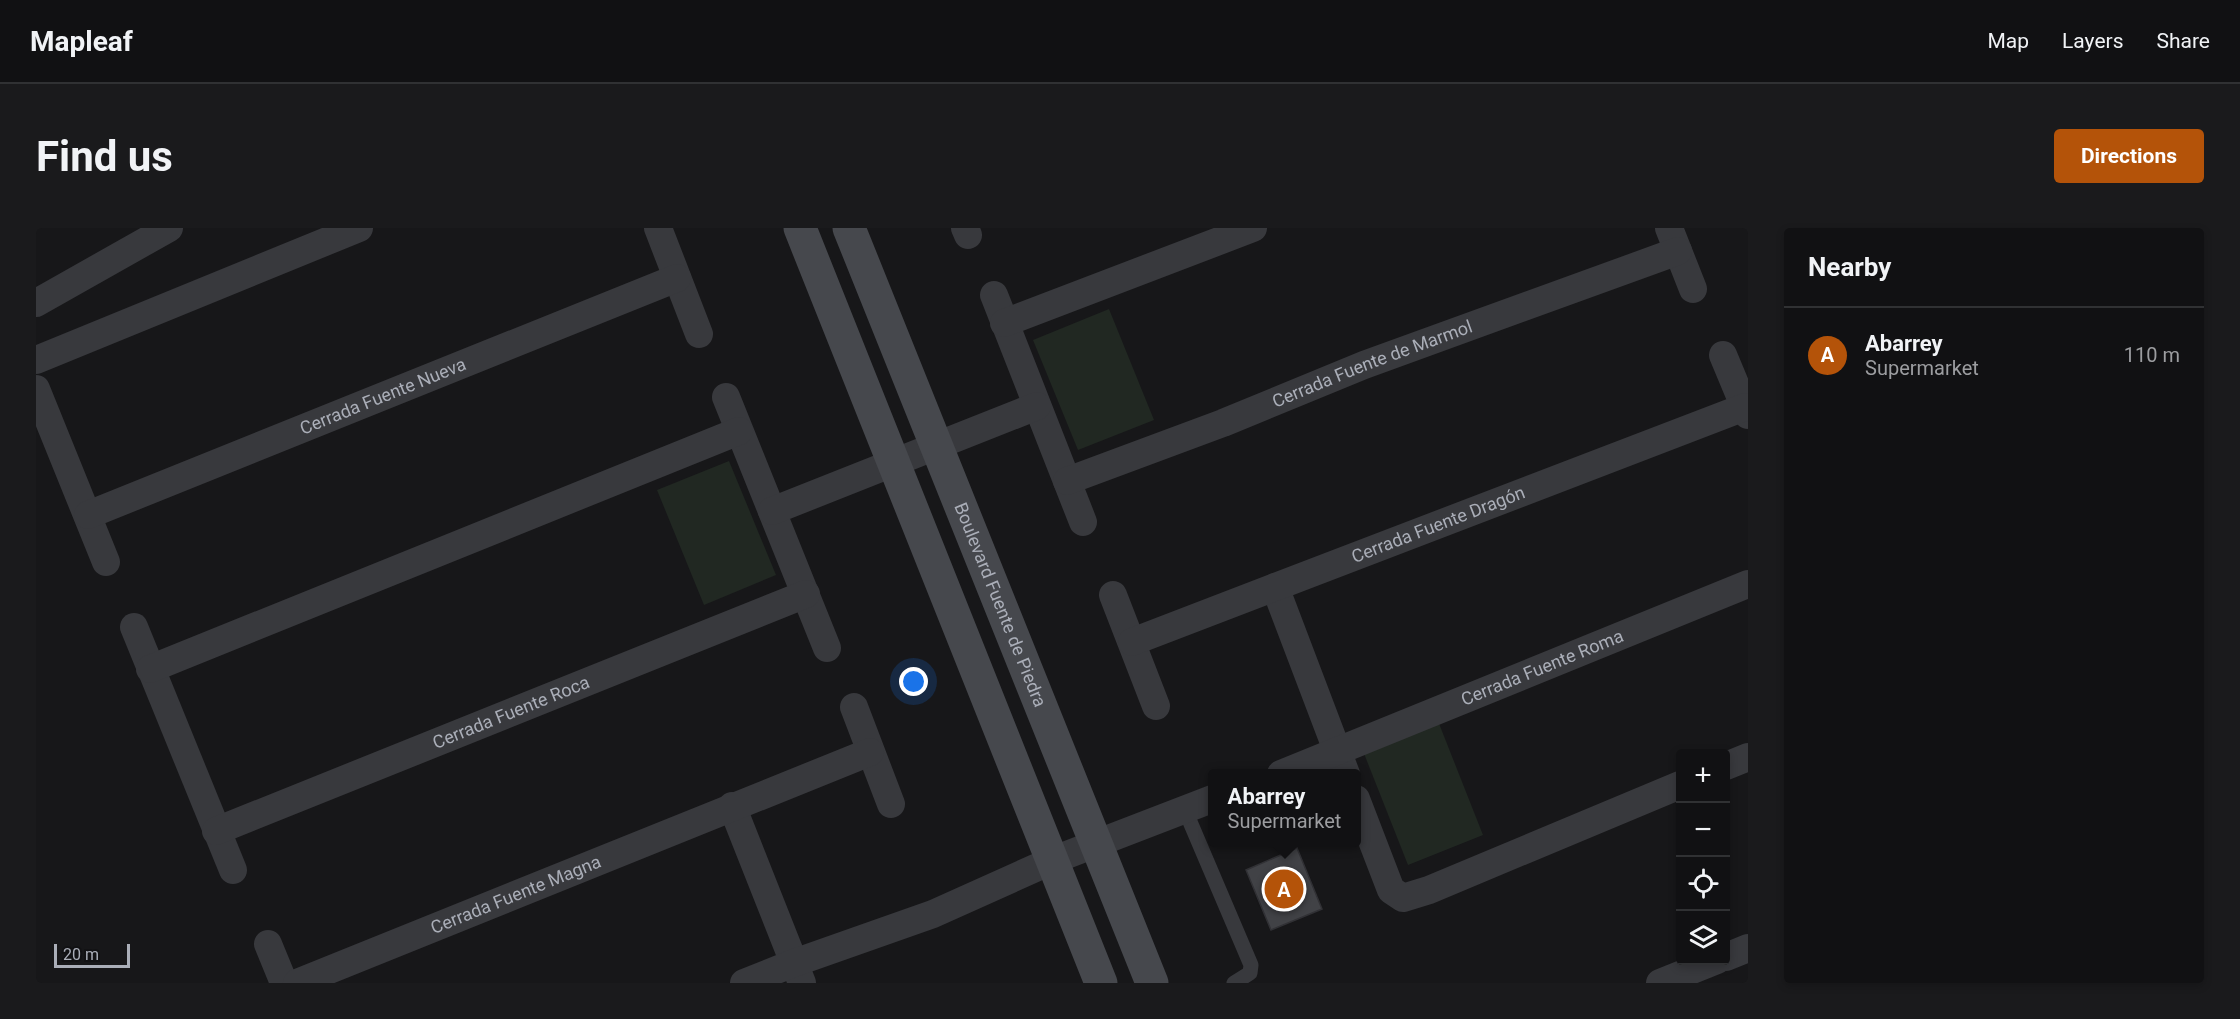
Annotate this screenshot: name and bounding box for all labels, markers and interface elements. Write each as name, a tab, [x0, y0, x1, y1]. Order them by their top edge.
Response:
text: Mapleaf	[30, 25, 133, 58]
text: Map	[1987, 29, 2029, 53]
text: Layers	[2062, 29, 2123, 53]
text: Share	[2156, 29, 2210, 53]
button: Directions	[2054, 129, 2204, 183]
text: Find us	[36, 132, 173, 181]
text: Nearby	[1808, 252, 1891, 282]
street label: Cerrada Fuente de Marmol	[1269, 316, 1475, 412]
text: Abarrey	[1865, 331, 1943, 356]
text: A	[1821, 343, 1834, 367]
text: 110 m	[2124, 343, 2180, 367]
street label: Cerrada Fuente Nueva	[297, 353, 469, 439]
text: Supermarket	[1865, 356, 1979, 380]
street label: Cerrada Fuente Dragón	[1348, 481, 1528, 567]
street label: Boulevard Fuente de Piedra	[950, 499, 1051, 710]
street label: Cerrada Fuente Roma	[1458, 625, 1626, 710]
your location	[899, 667, 928, 696]
street label: Cerrada Fuente Roca	[429, 671, 592, 753]
map controls	[1676, 749, 1730, 965]
button: +	[1676, 749, 1730, 803]
popup	[1208, 769, 1361, 847]
text: Abarrey	[1228, 784, 1305, 809]
button: −	[1676, 803, 1730, 857]
text: Supermarket	[1228, 809, 1341, 833]
street label: Cerrada Fuente Magna	[427, 851, 604, 938]
button: locate	[1676, 857, 1730, 911]
pin: A	[1264, 866, 1304, 912]
button: layers	[1676, 911, 1730, 965]
scale bar	[54, 941, 130, 968]
text: 20 m	[63, 945, 99, 964]

